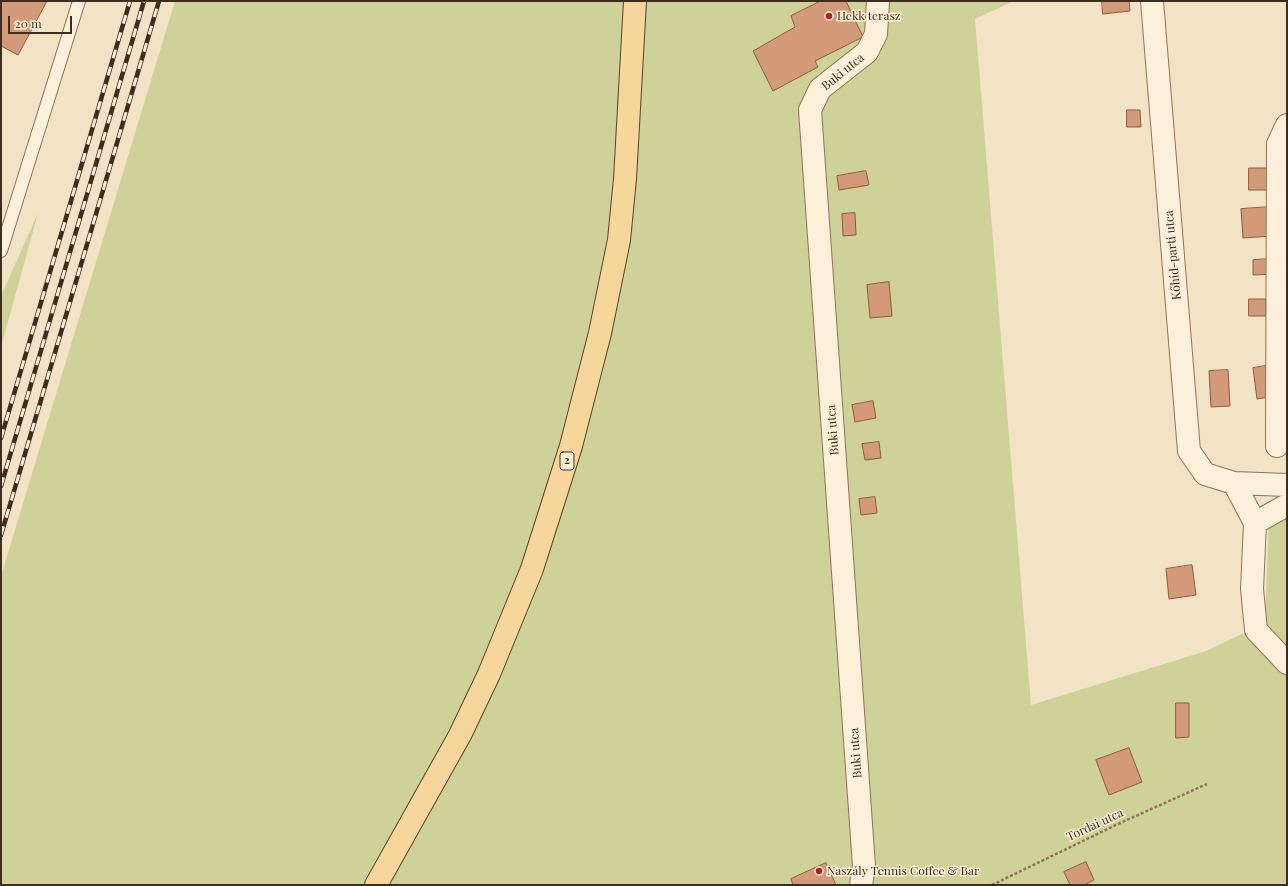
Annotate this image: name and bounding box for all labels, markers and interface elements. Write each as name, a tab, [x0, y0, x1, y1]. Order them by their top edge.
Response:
scale bar	[10, 8, 74, 34]
place label: Hekk terasz	[837, 9, 900, 23]
marker: Hekk terasz	[824, 11, 834, 21]
text: 20 m	[15, 15, 42, 31]
street label: Buki utca	[819, 50, 867, 94]
street label: Kőhíd-parti utca	[1162, 210, 1184, 300]
street label: Buki utca	[824, 404, 842, 456]
road number: 2	[560, 452, 574, 470]
street label: Buki utca	[847, 727, 865, 779]
street label: Tordai utca	[1064, 806, 1126, 844]
place label: Naszály Tennis Coffee & Bar	[827, 864, 979, 878]
marker: Naszály Tennis Coffee & Bar	[814, 866, 824, 876]

